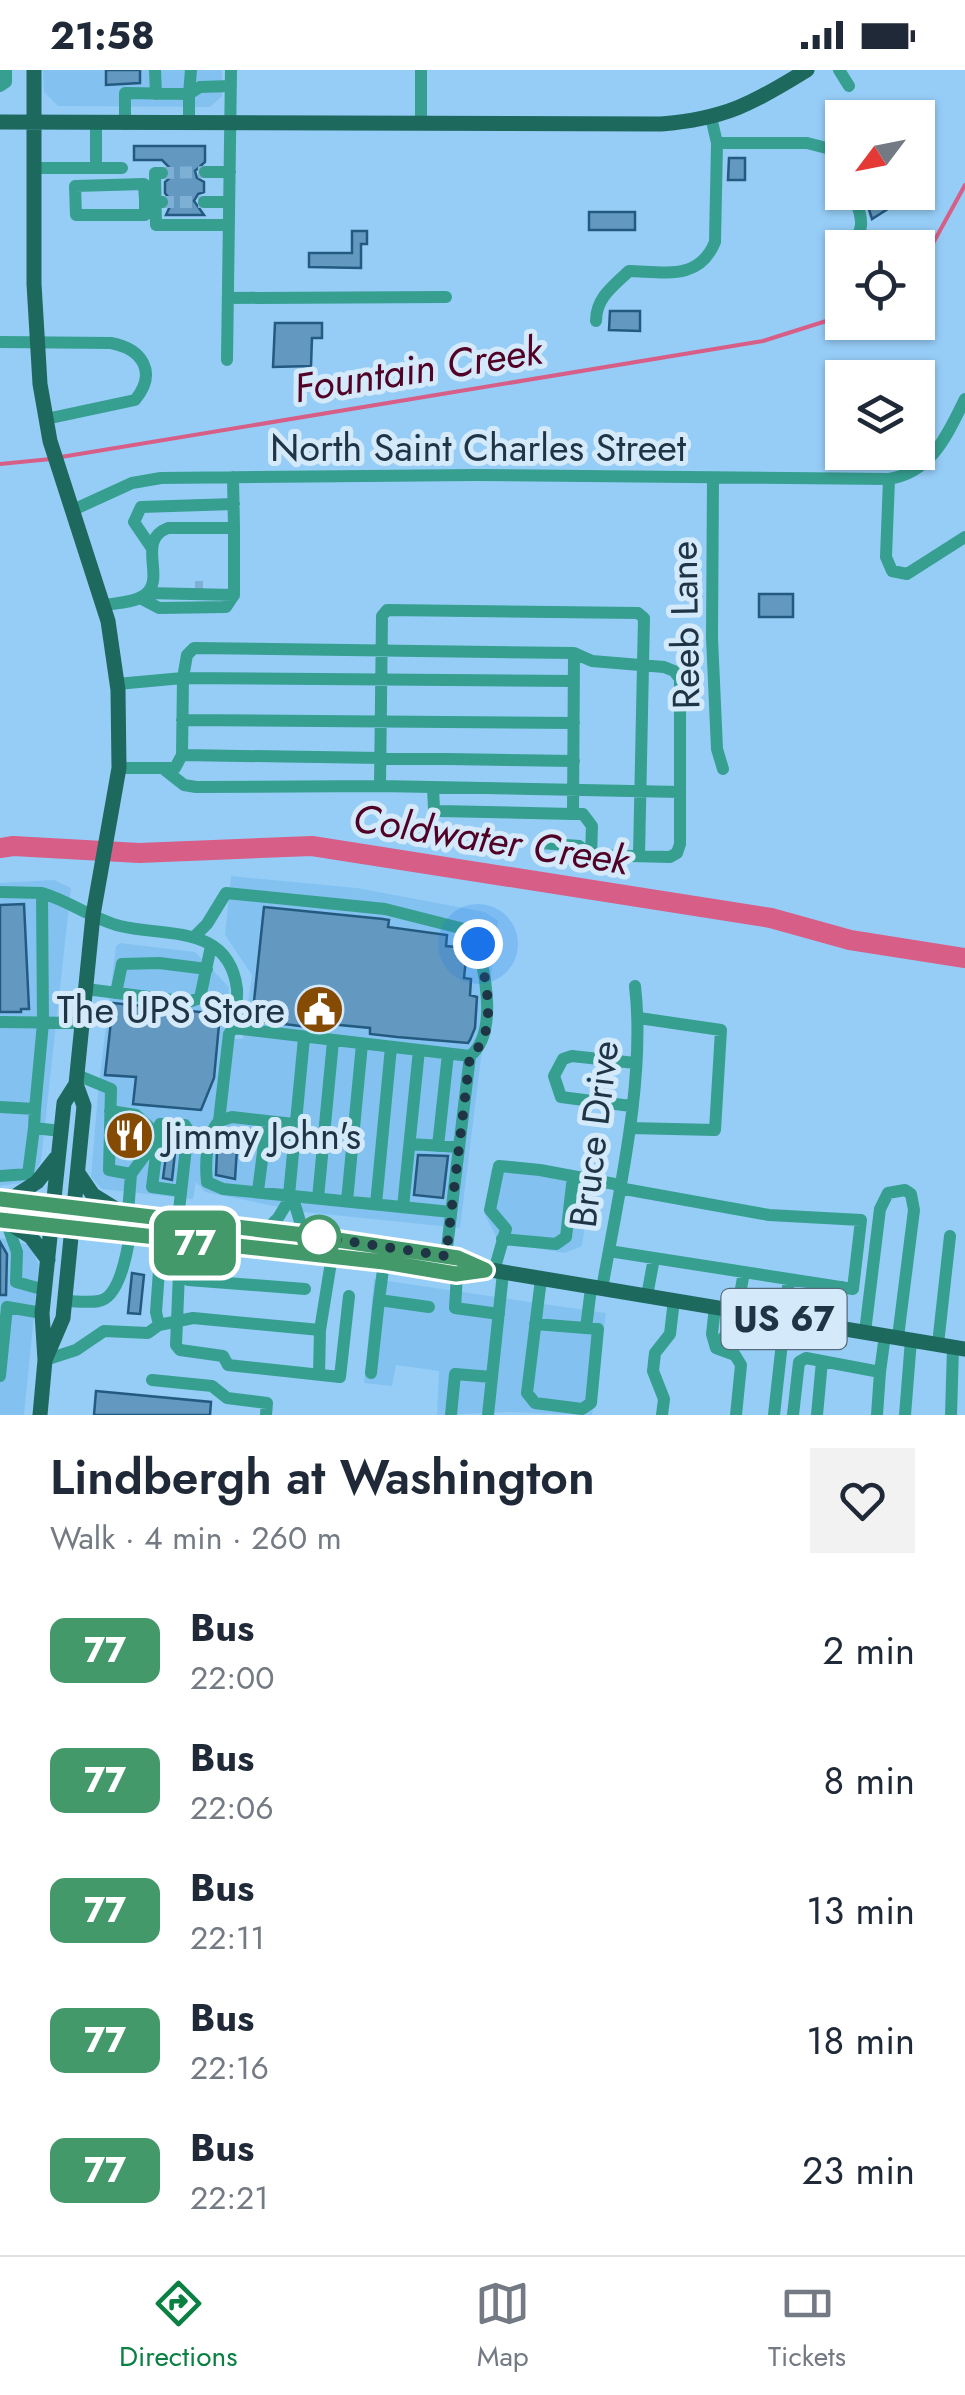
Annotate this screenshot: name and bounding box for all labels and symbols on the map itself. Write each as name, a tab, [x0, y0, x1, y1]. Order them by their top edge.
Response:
north arrow	[825, 100, 935, 210]
water label: Fountain Creek	[290, 320, 548, 417]
street label: North Saint Charles Street	[270, 420, 686, 475]
street label: Reeb Lane	[656, 540, 713, 710]
water label: Coldwater Creek	[349, 789, 635, 890]
your location	[453, 919, 503, 969]
place label: The UPS Store	[57, 982, 285, 1037]
public building icon: The UPS Store	[294, 984, 346, 1036]
street label: Bruce Drive	[555, 1037, 632, 1230]
place label: Jimmy John's	[159, 1108, 361, 1163]
restaurant icon: Jimmy John's	[103, 1110, 155, 1162]
line badge: 77	[150, 1210, 240, 1276]
unlabelled marker	[298, 1216, 340, 1258]
road number: US 67	[722, 1289, 846, 1349]

